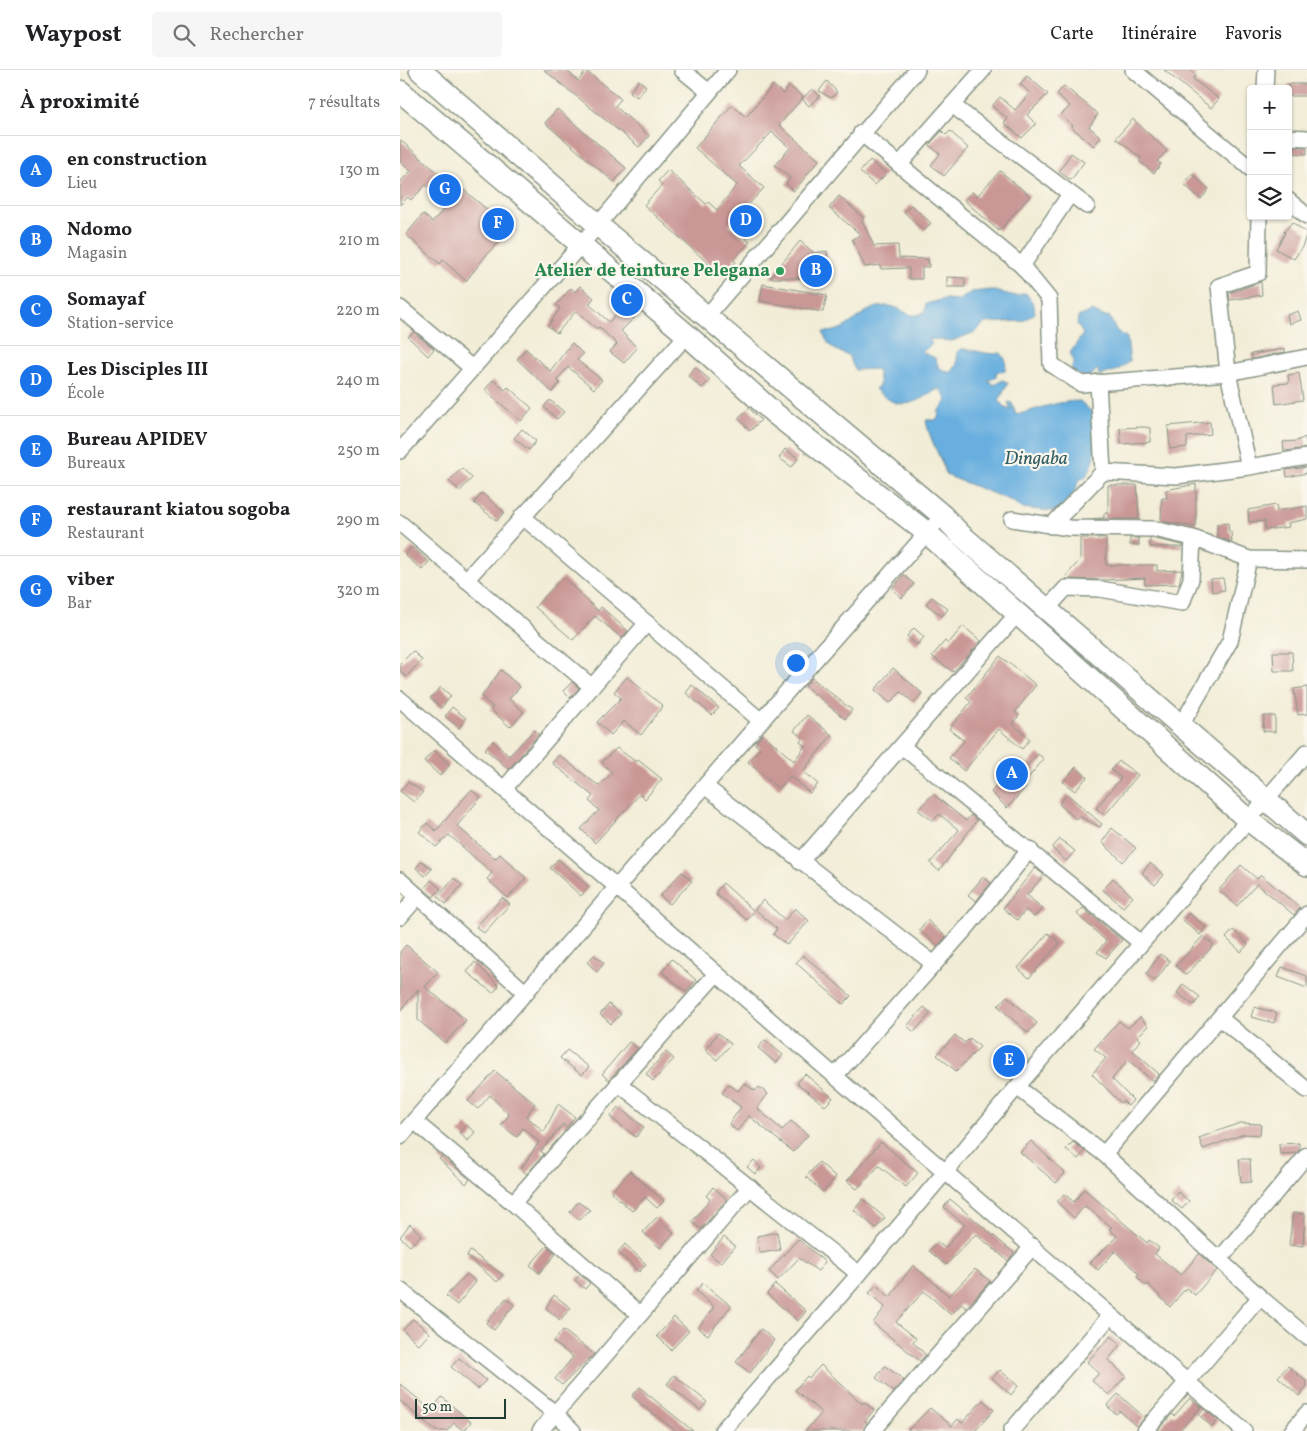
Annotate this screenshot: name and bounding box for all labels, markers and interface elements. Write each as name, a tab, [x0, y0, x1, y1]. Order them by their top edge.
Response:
search box	[152, 12, 502, 57]
text: Waypost	[25, 18, 122, 52]
icon: search	[170, 21, 198, 49]
text: Rechercher	[210, 22, 304, 48]
text: Carte	[1050, 22, 1093, 47]
text: Itinéraire	[1121, 22, 1197, 47]
text: Favoris	[1225, 22, 1282, 47]
map controls	[1247, 85, 1292, 220]
button: +	[1247, 85, 1292, 130]
text: À proximité	[20, 88, 139, 117]
text: 7 résultats	[308, 92, 380, 114]
button: −	[1247, 130, 1292, 175]
text: en construction	[67, 147, 207, 173]
text: A	[30, 160, 42, 182]
text: 130 m	[339, 160, 380, 182]
pin: G	[429, 171, 461, 209]
text: Lieu	[67, 173, 97, 195]
button: layers	[1247, 175, 1292, 220]
pin: D	[730, 202, 762, 240]
pin: F	[482, 205, 514, 243]
text: Ndomo	[67, 217, 132, 243]
text: B	[31, 230, 41, 252]
text: 210 m	[338, 230, 380, 252]
text: Magasin	[67, 243, 127, 265]
pin: B	[800, 252, 832, 290]
place label: Atelier de teinture Pelegana	[534, 259, 770, 284]
marker: Atelier de teinture Pelegana	[774, 265, 786, 277]
pin: C	[611, 281, 643, 319]
text: Somayaf	[67, 287, 145, 313]
text: C	[31, 300, 41, 322]
text: 220 m	[336, 300, 380, 322]
text: Station-service	[67, 313, 174, 335]
text: Les Disciples III	[67, 357, 208, 383]
text: D	[30, 370, 42, 392]
text: 240 m	[336, 370, 380, 392]
text: École	[67, 383, 105, 405]
text: Bureau APIDEV	[67, 427, 208, 453]
text: E	[31, 440, 41, 462]
text: 250 m	[337, 440, 380, 462]
water label: Dingaba	[1004, 446, 1068, 472]
text: Bureaux	[67, 453, 126, 475]
text: restaurant kiatou sogoba	[67, 497, 290, 523]
text: F	[31, 510, 41, 532]
text: 290 m	[336, 510, 380, 532]
text: Restaurant	[67, 523, 145, 545]
text: viber	[67, 567, 114, 593]
text: G	[30, 580, 42, 602]
text: 320 m	[336, 580, 380, 602]
text: Bar	[67, 593, 92, 615]
your location	[783, 650, 809, 676]
pin: A	[996, 755, 1028, 793]
pin: E	[993, 1042, 1025, 1080]
scale bar	[415, 1396, 506, 1419]
text: 50 m	[422, 1398, 452, 1417]

